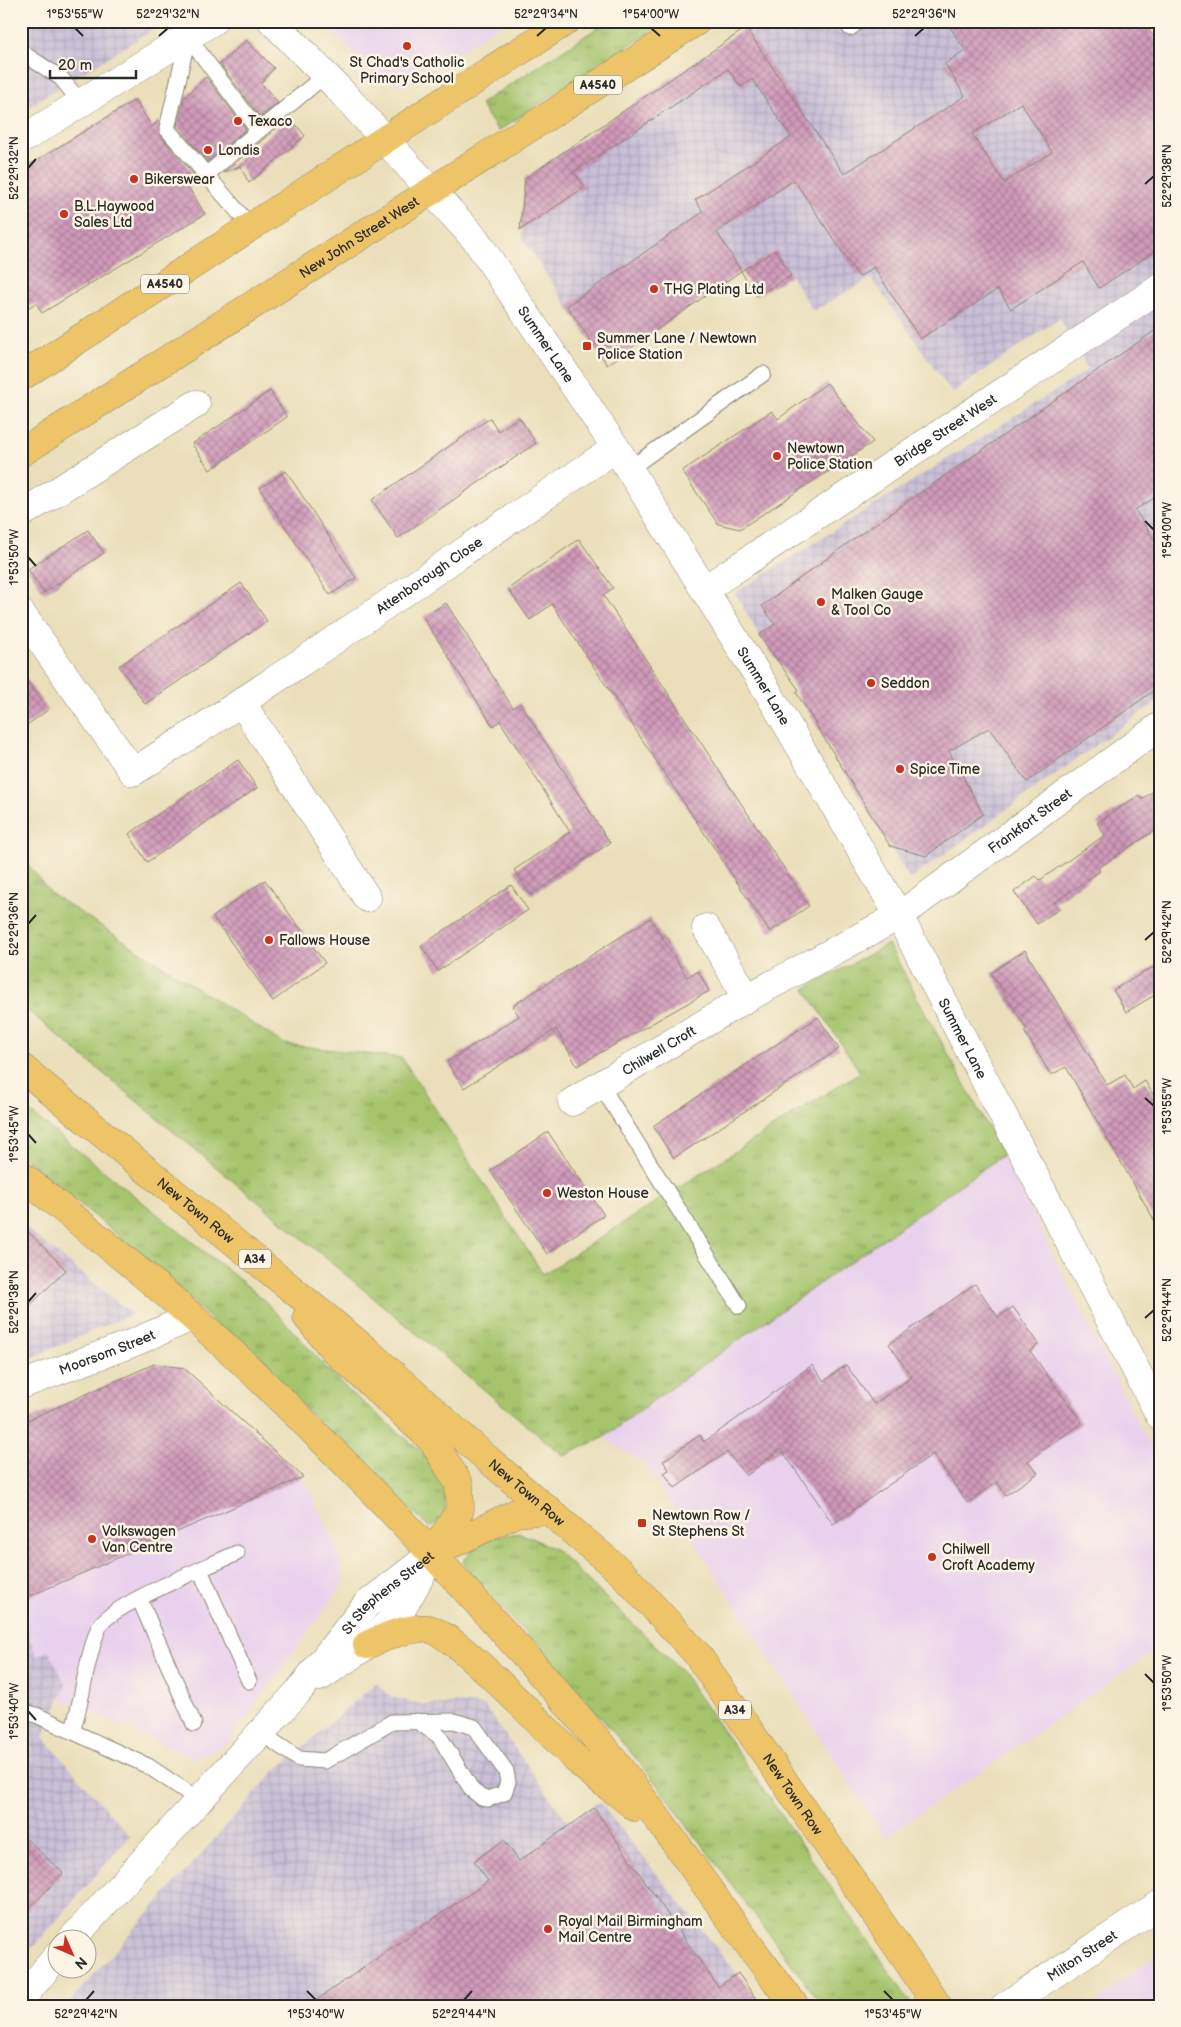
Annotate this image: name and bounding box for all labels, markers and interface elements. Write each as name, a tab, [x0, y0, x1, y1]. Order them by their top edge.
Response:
text: 1°53'55"W	[47, 7, 103, 22]
text: 52°29'32"N	[136, 7, 200, 22]
text: 52°29'34"N	[514, 7, 578, 22]
text: 1°54'00"W	[623, 7, 679, 22]
text: 52°29'36"N	[892, 7, 956, 22]
marker: St Chad's Catholic Primary School	[401, 40, 413, 52]
scale bar	[50, 48, 136, 80]
place label: St Chad's Catholic Primary School	[350, 54, 464, 87]
text: 20 m	[58, 56, 92, 75]
road number: A4540	[574, 76, 622, 94]
place label: Texaco	[248, 113, 293, 130]
marker: Texaco	[232, 115, 244, 127]
text: 52°29'32"N	[7, 136, 22, 200]
place label: Londis	[218, 142, 260, 159]
marker: Londis	[202, 144, 214, 156]
text: 52°29'38"N	[1160, 144, 1175, 208]
place label: Bikerswear	[144, 171, 215, 188]
marker: Bikerswear	[128, 173, 140, 185]
street label: New John Street West	[296, 193, 423, 282]
place label: B.L.Haywood Sales Ltd	[74, 198, 154, 231]
marker: B.L.Haywood Sales Ltd	[58, 208, 70, 220]
road number: A4540	[141, 274, 189, 294]
place label: THG Plating Ltd	[664, 281, 764, 298]
marker: THG Plating Ltd	[648, 283, 660, 295]
street label: Summer Lane	[514, 303, 577, 386]
place label: Summer Lane / Newtown Police Station	[597, 330, 757, 363]
marker: Summer Lane / Newtown Police Station	[581, 340, 593, 352]
street label: Bridge Street West	[891, 390, 1000, 470]
place label: Newtown Police Station	[787, 440, 873, 473]
marker: Newtown Police Station	[771, 450, 783, 462]
text: 1°54'00"W	[1160, 502, 1175, 558]
text: 1°53'50"W	[7, 529, 22, 585]
street label: Attenborough Close	[373, 533, 486, 618]
place label: Malken Gauge & Tool Co	[831, 586, 923, 619]
marker: Malken Gauge & Tool Co	[815, 596, 827, 608]
street label: Summer Lane	[733, 644, 793, 728]
place label: Seddon	[881, 675, 930, 692]
marker: Seddon	[865, 677, 877, 689]
place label: Spice Time	[910, 761, 980, 778]
marker: Spice Time	[894, 763, 906, 775]
street label: Frankfort Street	[985, 785, 1076, 857]
text: 52°29'36"N	[7, 892, 22, 956]
text: 52°29'42"N	[1160, 900, 1175, 964]
place label: Fallows House	[279, 932, 370, 949]
marker: Fallows House	[263, 934, 275, 946]
street label: Summer Lane	[934, 995, 990, 1082]
street label: Chilwell Croft	[619, 1022, 700, 1079]
text: 1°53'55"W	[1160, 1078, 1175, 1134]
text: 1°53'45"W	[7, 1106, 22, 1162]
street label: New Town Row	[153, 1174, 238, 1248]
place label: Weston House	[557, 1185, 649, 1202]
marker: Weston House	[541, 1187, 553, 1199]
road number: A34	[239, 1250, 271, 1268]
text: 52°29'38"N	[7, 1270, 22, 1334]
text: 52°29'44"N	[1160, 1278, 1175, 1342]
street label: Moorsom Street	[57, 1326, 158, 1379]
street label: New Town Row	[485, 1456, 569, 1530]
place label: Newtown Row / St Stephens St	[652, 1507, 750, 1540]
marker: Newtown Row / St Stephens St	[636, 1517, 648, 1529]
place label: Volkswagen Van Centre	[102, 1523, 176, 1556]
marker: Volkswagen Van Centre	[86, 1533, 98, 1545]
place label: Chilwell Croft Academy	[942, 1541, 1036, 1574]
street label: St Stephens Street	[338, 1547, 438, 1638]
marker: Chilwell Croft Academy	[926, 1551, 938, 1563]
text: 1°53'50"W	[1160, 1655, 1175, 1711]
text: 1°53'40"W	[7, 1682, 22, 1739]
road number: A34	[719, 1700, 751, 1720]
street label: New Town Row	[759, 1751, 827, 1839]
place label: Royal Mail Birmingham Mail Centre	[558, 1913, 703, 1946]
marker: Royal Mail Birmingham Mail Centre	[542, 1923, 554, 1935]
street label: Milton Street	[1044, 1926, 1121, 1985]
north arrow	[48, 1930, 98, 1980]
text: N	[71, 1953, 91, 1973]
text: 52°29'42"N	[54, 2007, 118, 2022]
text: 1°53'40"W	[288, 2007, 345, 2022]
text: 52°29'44"N	[432, 2007, 496, 2022]
text: 1°53'45"W	[865, 2007, 921, 2022]

